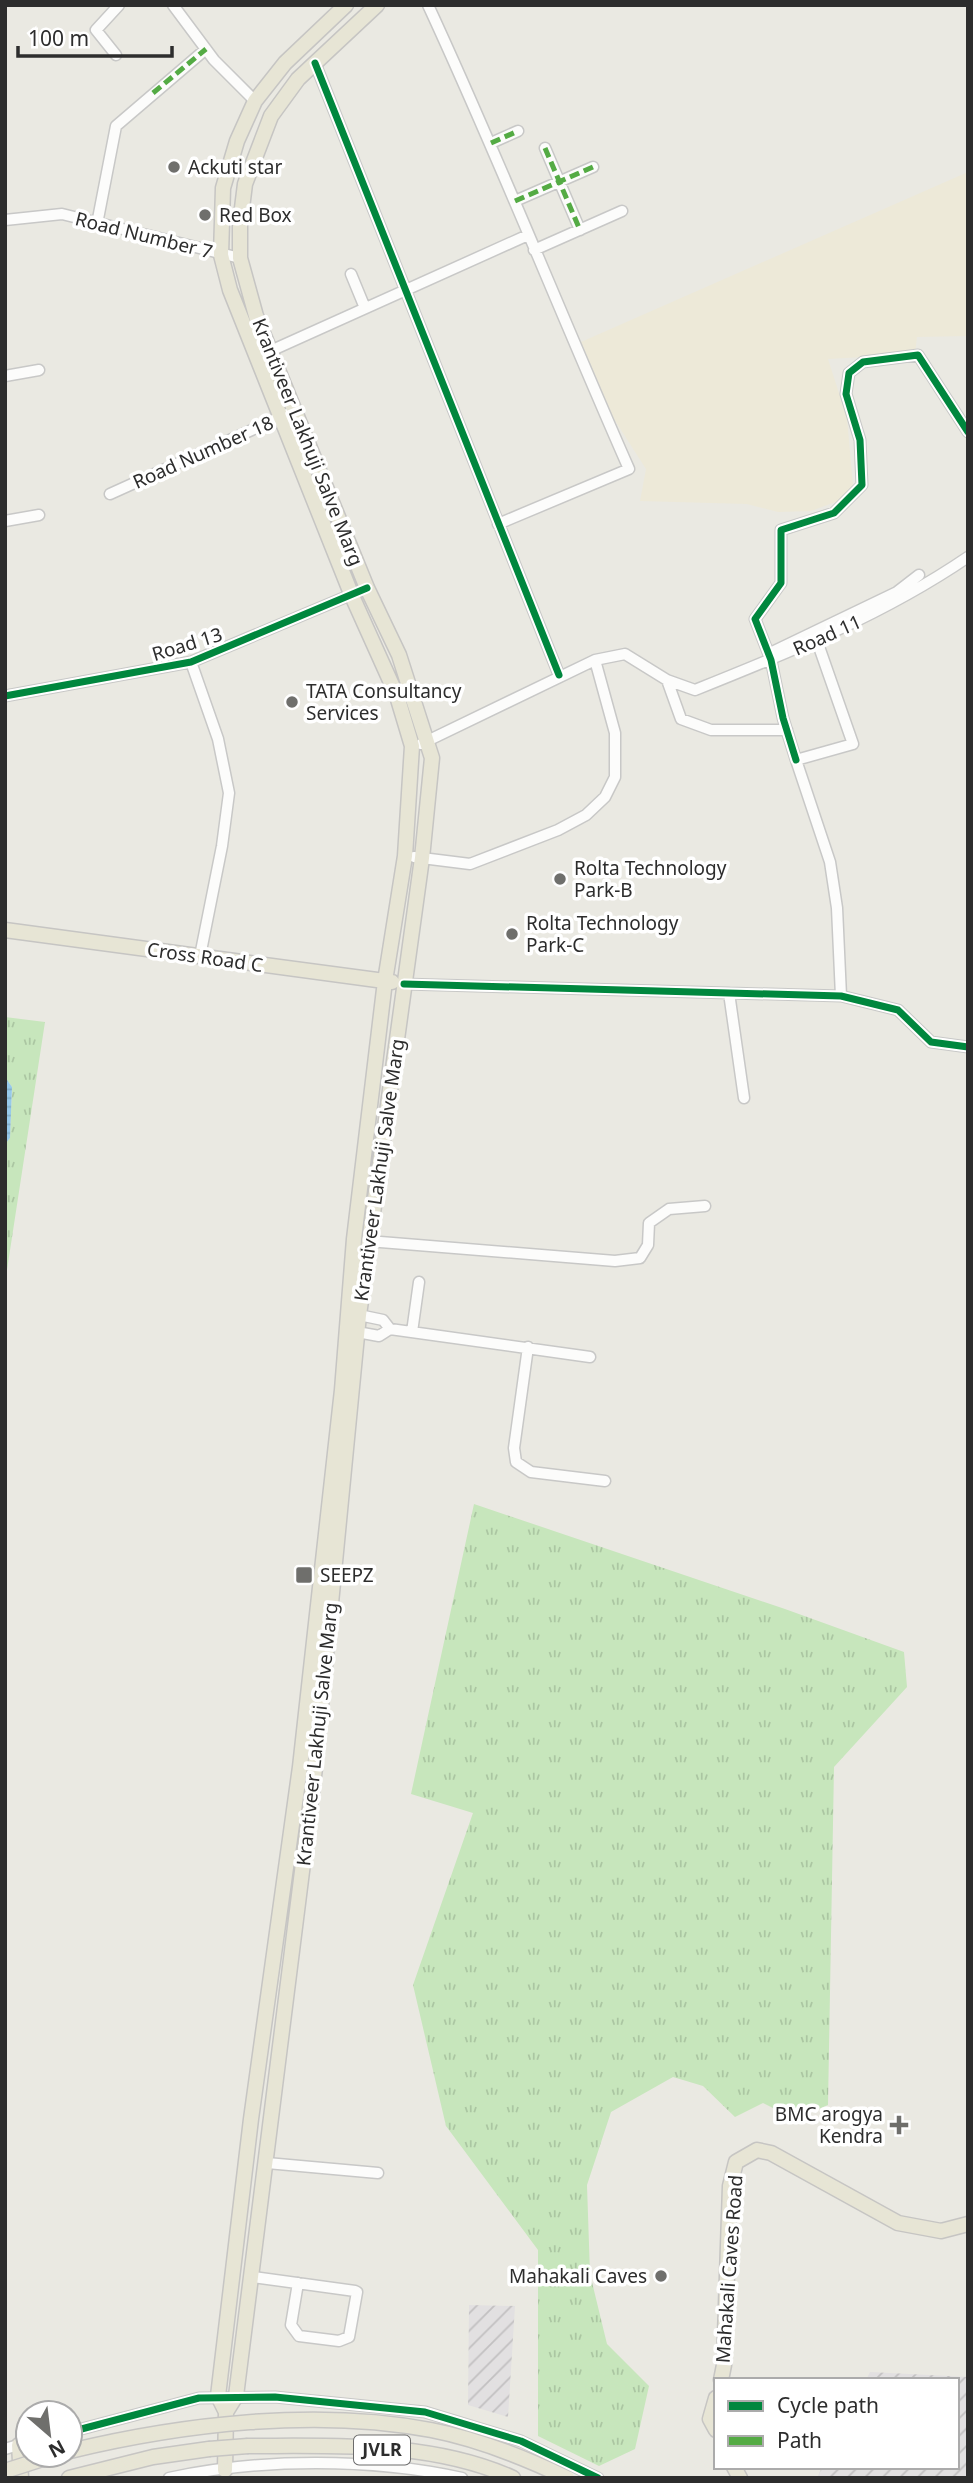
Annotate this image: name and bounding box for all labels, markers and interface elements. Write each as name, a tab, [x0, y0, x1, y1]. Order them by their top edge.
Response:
scale bar	[18, 14, 172, 58]
text: 100 m	[28, 24, 89, 52]
place label: Ackuti star	[188, 154, 282, 180]
marker: Ackuti star	[166, 159, 182, 175]
place label: Red Box	[219, 202, 292, 228]
street label: Road Number 7	[73, 205, 215, 265]
marker: Red Box	[197, 207, 213, 223]
street label: Krantiveer Lakhuji Salve Marg	[246, 314, 370, 570]
street label: Road Number 18	[129, 409, 277, 495]
street label: Road 11	[789, 608, 865, 662]
street label: Road 13	[149, 621, 225, 667]
place label: TATA Consultancy Services	[306, 678, 462, 726]
marker: TATA Consultancy Services	[284, 694, 300, 710]
place label: Rolta Technology Park-B	[574, 855, 727, 903]
marker: Rolta Technology Park-B	[552, 871, 568, 887]
place label: Rolta Technology Park-C	[526, 910, 679, 958]
marker: Rolta Technology Park-C	[504, 926, 520, 942]
street label: Cross Road C	[145, 936, 265, 978]
street label: Krantiveer Lakhuji Salve Marg	[348, 1037, 410, 1303]
place label: SEEPZ	[320, 1562, 374, 1588]
marker: SEEPZ	[294, 1565, 314, 1585]
street label: Krantiveer Lakhuji Salve Marg	[290, 1601, 344, 1867]
place label: BMC arogya Kendra	[775, 2101, 883, 2149]
marker: BMC arogya Kendra	[889, 2115, 909, 2135]
street label: Mahakali Caves Road	[709, 2174, 749, 2364]
place label: Mahakali Caves	[509, 2263, 647, 2289]
marker: Mahakali Caves	[653, 2268, 669, 2284]
legend	[714, 2378, 959, 2469]
text: Cycle path	[777, 2391, 879, 2419]
north arrow	[14, 2399, 84, 2469]
text: Path	[777, 2426, 822, 2454]
text: N	[44, 2434, 70, 2464]
road number: JVLR	[354, 2436, 410, 2464]

